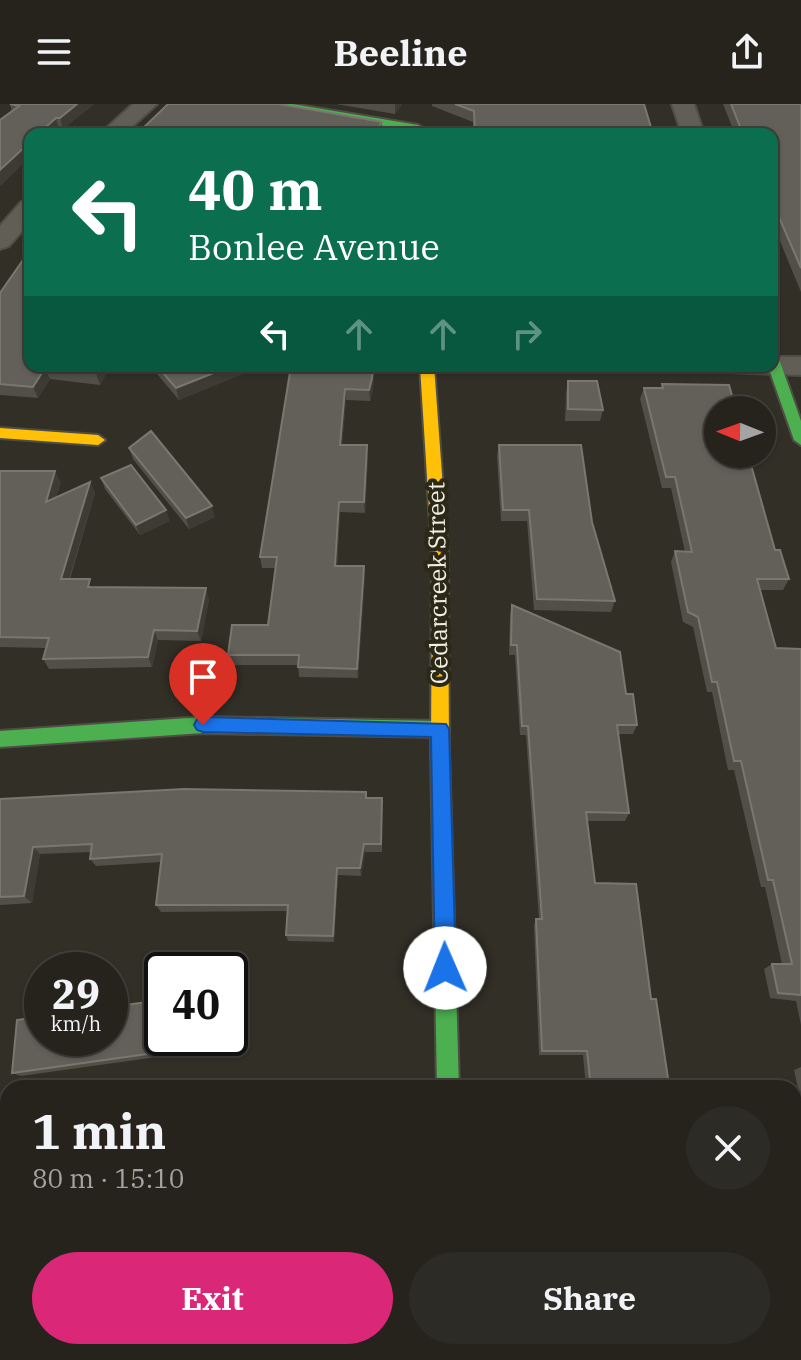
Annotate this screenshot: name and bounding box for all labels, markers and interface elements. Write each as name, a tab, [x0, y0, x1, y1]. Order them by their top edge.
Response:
text: Beeline	[333, 29, 468, 76]
icon: menu	[32, 30, 76, 74]
icon: share	[725, 30, 769, 74]
text: 40 m	[188, 153, 323, 225]
icon: left	[56, 160, 160, 264]
text: Bonlee Avenue	[188, 223, 440, 270]
icon: left	[253, 312, 297, 356]
icon: ahead	[337, 312, 381, 356]
icon: ahead	[421, 312, 465, 356]
icon: right	[505, 312, 549, 356]
north arrow	[704, 396, 776, 468]
map controls	[704, 396, 776, 468]
street label: Cedarcreek Street	[419, 481, 455, 685]
pin	[169, 643, 237, 725]
icon: arrive	[181, 655, 225, 699]
position arrow	[403, 926, 487, 1010]
speed limit sign: 40	[144, 952, 248, 1056]
text: 29	[52, 968, 100, 1020]
text: km/h	[51, 1010, 101, 1037]
text: 1 min	[32, 1100, 166, 1162]
button: close	[686, 1106, 770, 1190]
text: 80 m · 15:10	[32, 1161, 184, 1195]
button: Exit	[32, 1252, 393, 1344]
button: Share	[409, 1252, 770, 1344]

